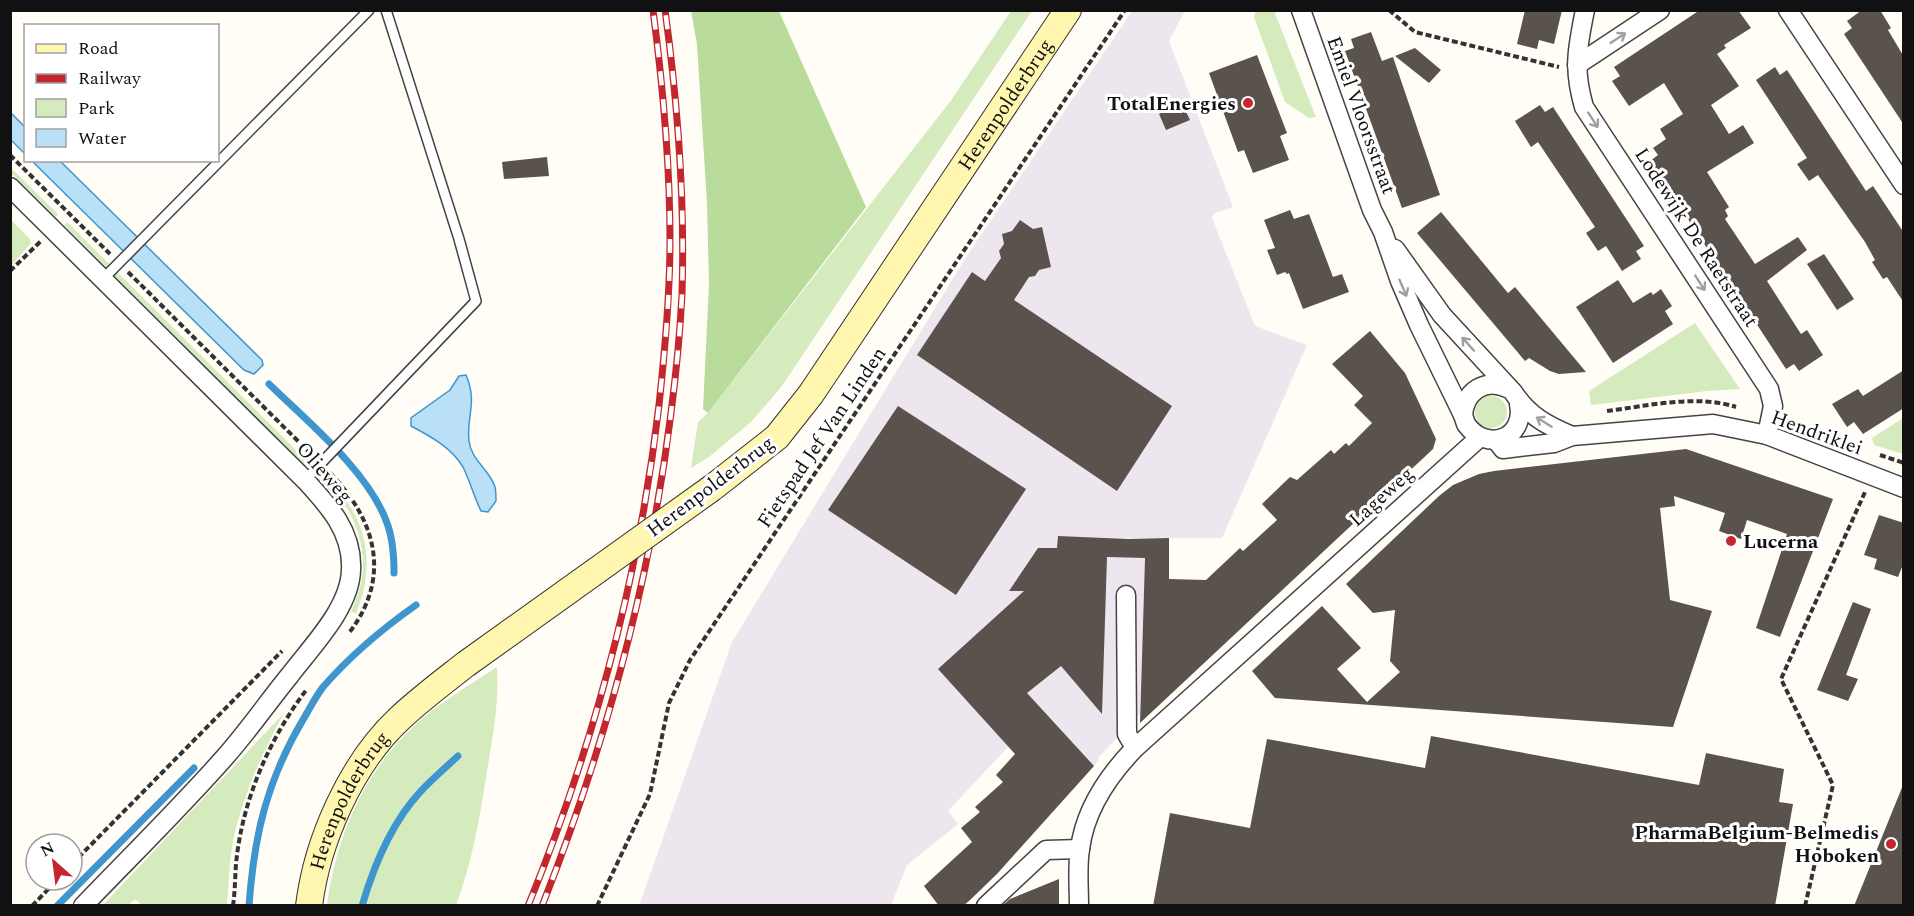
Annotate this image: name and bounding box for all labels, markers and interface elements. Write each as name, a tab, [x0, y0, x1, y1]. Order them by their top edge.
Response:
legend	[24, 24, 219, 162]
one-way arrow	[1609, 31, 1626, 43]
street label: Emiel Vloorsstraat	[1319, 32, 1404, 199]
street label: Herenpolderbrug	[951, 33, 1061, 177]
text: Road	[78, 35, 119, 62]
text: Railway	[78, 65, 142, 92]
place label: TotalEnergies	[1107, 89, 1236, 119]
text: Park	[78, 95, 115, 122]
marker: TotalEnergies	[1241, 96, 1255, 110]
one-way arrow	[1587, 111, 1599, 128]
text: Water	[78, 125, 126, 152]
street label: Lodewijk De Raetstraat	[1627, 142, 1766, 333]
one-way arrow	[1694, 274, 1706, 290]
one-way arrow	[1398, 278, 1409, 296]
one-way arrow	[1461, 337, 1475, 352]
street label: Fietspad Jef Van Linden	[750, 341, 894, 534]
street label: Hendriklei	[1767, 402, 1867, 463]
one-way arrow	[1536, 416, 1553, 429]
street label: Herenpolderbrug	[640, 429, 781, 545]
street label: Olieweg	[289, 435, 360, 510]
street label: Lageweg	[1343, 459, 1421, 534]
place label: Lucerna	[1743, 527, 1819, 557]
marker: Lucerna	[1724, 534, 1738, 548]
street label: Herenpolderbrug	[302, 725, 397, 874]
place label: PharmaBelgium-Belmedis Hoboken	[1634, 818, 1879, 871]
north arrow	[24, 832, 84, 892]
text: N	[36, 836, 59, 863]
marker: PharmaBelgium-Belmedis Hoboken	[1884, 837, 1898, 851]

